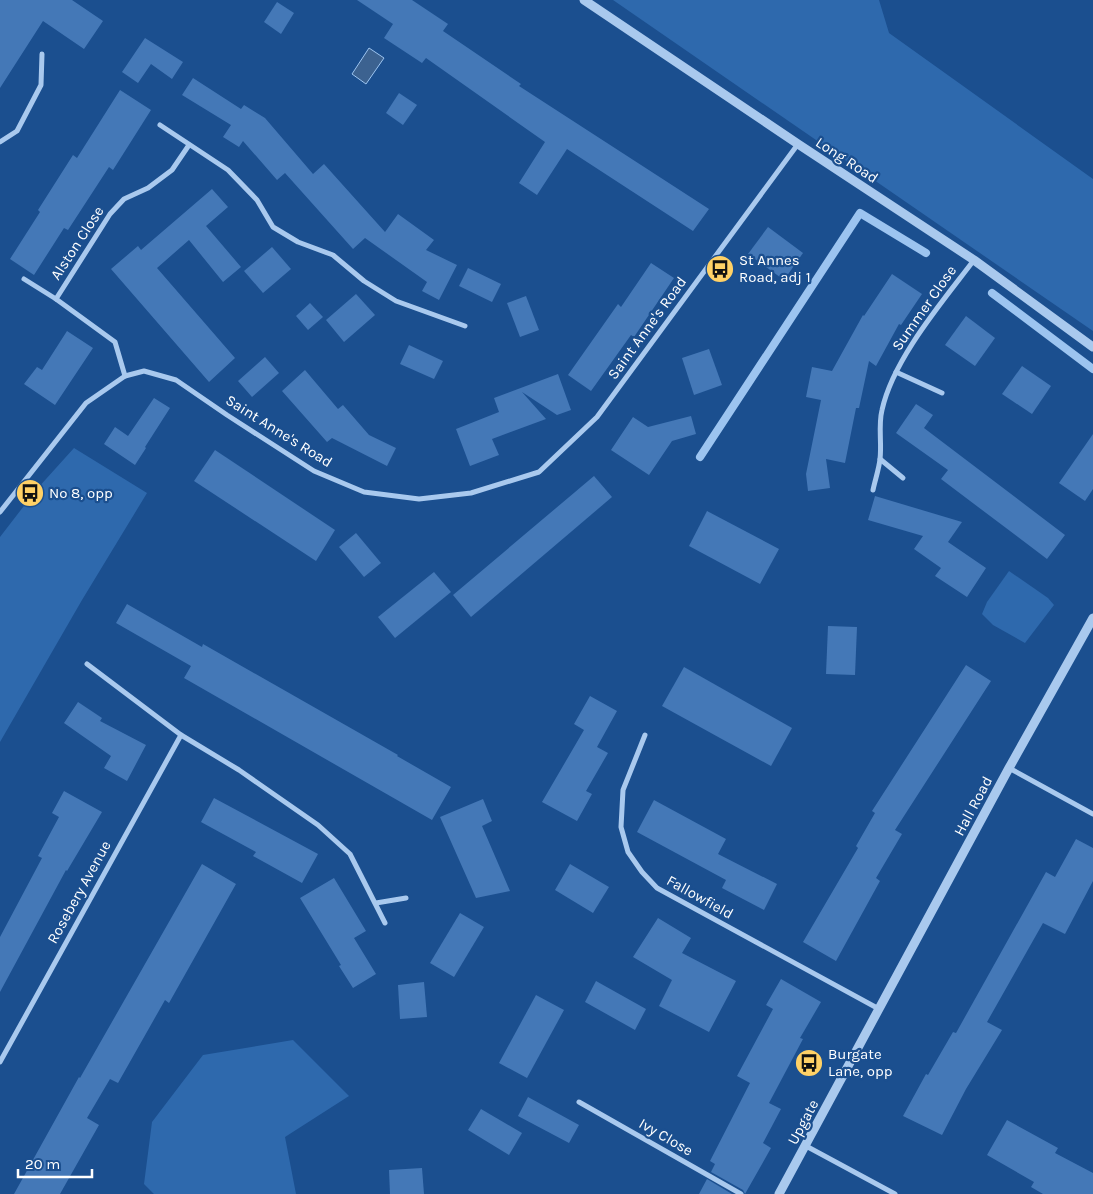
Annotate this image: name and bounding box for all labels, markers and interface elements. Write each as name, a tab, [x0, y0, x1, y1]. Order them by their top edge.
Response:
street label: Long Road	[812, 133, 882, 187]
street label: Alston Close	[46, 203, 108, 283]
place label: St Annes Road, adj 1	[739, 251, 811, 286]
bus stop icon: St Annes Road, adj 1	[705, 254, 735, 284]
street label: Summer Close	[888, 262, 960, 354]
street label: Saint Anne's Road	[604, 273, 690, 383]
street label: Saint Anne's Road	[222, 391, 336, 471]
bus stop icon: No 8, opp	[15, 478, 45, 508]
place label: No 8, opp	[49, 484, 113, 502]
street label: Hall Road	[950, 773, 996, 839]
street label: Rosebery Avenue	[43, 837, 115, 947]
street label: Fallowfield	[663, 871, 737, 923]
place label: Burgate Lane, opp	[828, 1045, 892, 1080]
bus stop icon: Burgate Lane, opp	[794, 1048, 824, 1078]
street label: Upgate	[784, 1096, 822, 1148]
street label: Ivy Close	[636, 1114, 696, 1160]
scale bar	[18, 1146, 91, 1178]
text: 20 m	[25, 1155, 60, 1173]

